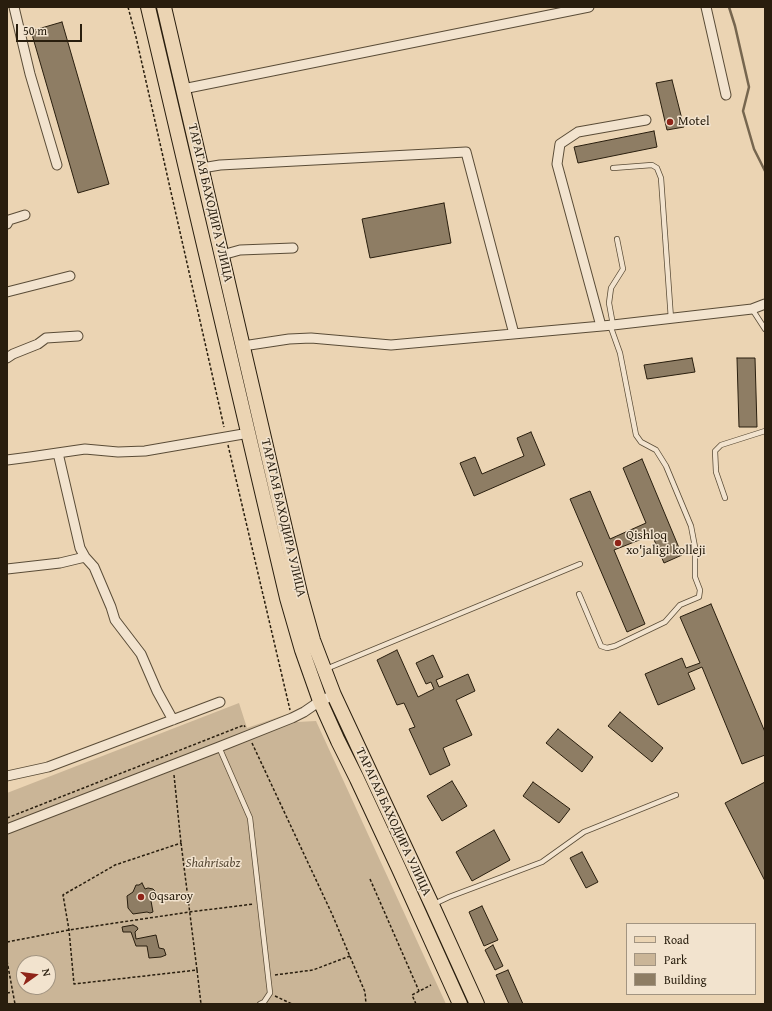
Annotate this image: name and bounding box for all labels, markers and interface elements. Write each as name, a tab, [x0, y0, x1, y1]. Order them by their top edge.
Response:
scale bar	[18, 16, 84, 42]
text: 50 m	[23, 22, 47, 39]
place label: Motel	[678, 114, 710, 130]
marker: Motel	[665, 117, 675, 127]
street label: ТАРАГАЯ БАХОДИРА УЛИЦА	[184, 122, 236, 284]
street label: ТАРАГАЯ БАХОДИРА УЛИЦА	[257, 437, 309, 599]
place label: Qishloq xo'jaligi kolleji	[626, 528, 706, 559]
marker: Qishloq xo'jaligi kolleji	[613, 538, 623, 548]
street label: ТАРАГАЯ БАХОДИРА УЛИЦА	[352, 745, 434, 899]
park label: Shahrisabz	[186, 856, 240, 872]
place label: Oqsaroy	[149, 889, 193, 905]
marker: Oqsaroy	[136, 892, 146, 902]
legend	[626, 923, 756, 995]
text: Road	[664, 931, 689, 948]
text: Park	[664, 951, 687, 968]
north arrow	[16, 955, 56, 995]
text: N	[38, 967, 55, 978]
text: Building	[664, 971, 707, 988]

